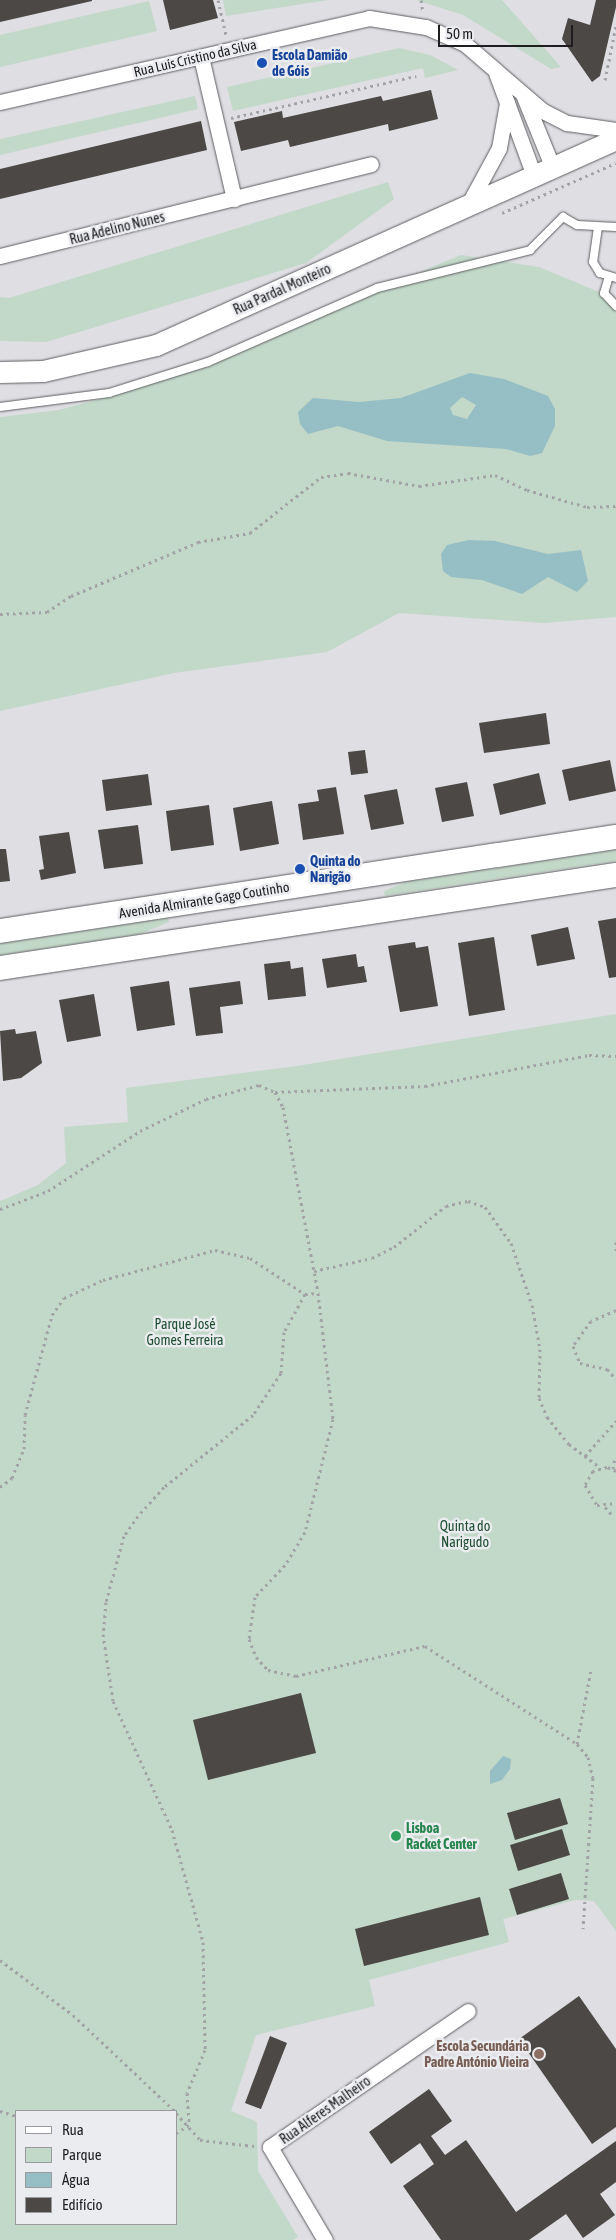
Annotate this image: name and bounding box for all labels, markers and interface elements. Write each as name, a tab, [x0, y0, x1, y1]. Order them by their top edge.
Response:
scale bar	[441, 15, 576, 47]
text: 50 m	[446, 25, 473, 42]
street label: Rua Luís Cristino da Silva	[132, 36, 258, 80]
place label: Escola Damião de Góis	[272, 47, 348, 80]
marker: Escola Damião de Góis	[256, 57, 268, 69]
street label: Rua Adelino Nunes	[68, 208, 166, 248]
street label: Rua Pardal Monteiro	[231, 260, 333, 318]
place label: Quinta do Narigão	[310, 853, 361, 886]
marker: Quinta do Narigão	[294, 863, 306, 875]
street label: Avenida Almirante Gago Coutinho	[118, 878, 290, 922]
park label: Parque José Gomes Ferreira	[146, 1316, 224, 1348]
park label: Quinta do Narigudo	[440, 1518, 490, 1550]
place label: Lisboa Racket Center	[406, 1820, 477, 1852]
marker: Lisboa Racket Center	[390, 1830, 402, 1842]
place label: Escola Secundária Padre António Vieira	[424, 2038, 529, 2070]
marker: Escola Secundária Padre António Vieira	[533, 2048, 545, 2060]
street label: Rua Alferes Malheiro	[276, 2072, 374, 2148]
legend	[15, 2110, 178, 2225]
text: Rua	[62, 2121, 84, 2138]
text: Parque	[62, 2146, 102, 2163]
text: Água	[62, 2171, 90, 2188]
text: Edifício	[62, 2196, 103, 2213]

